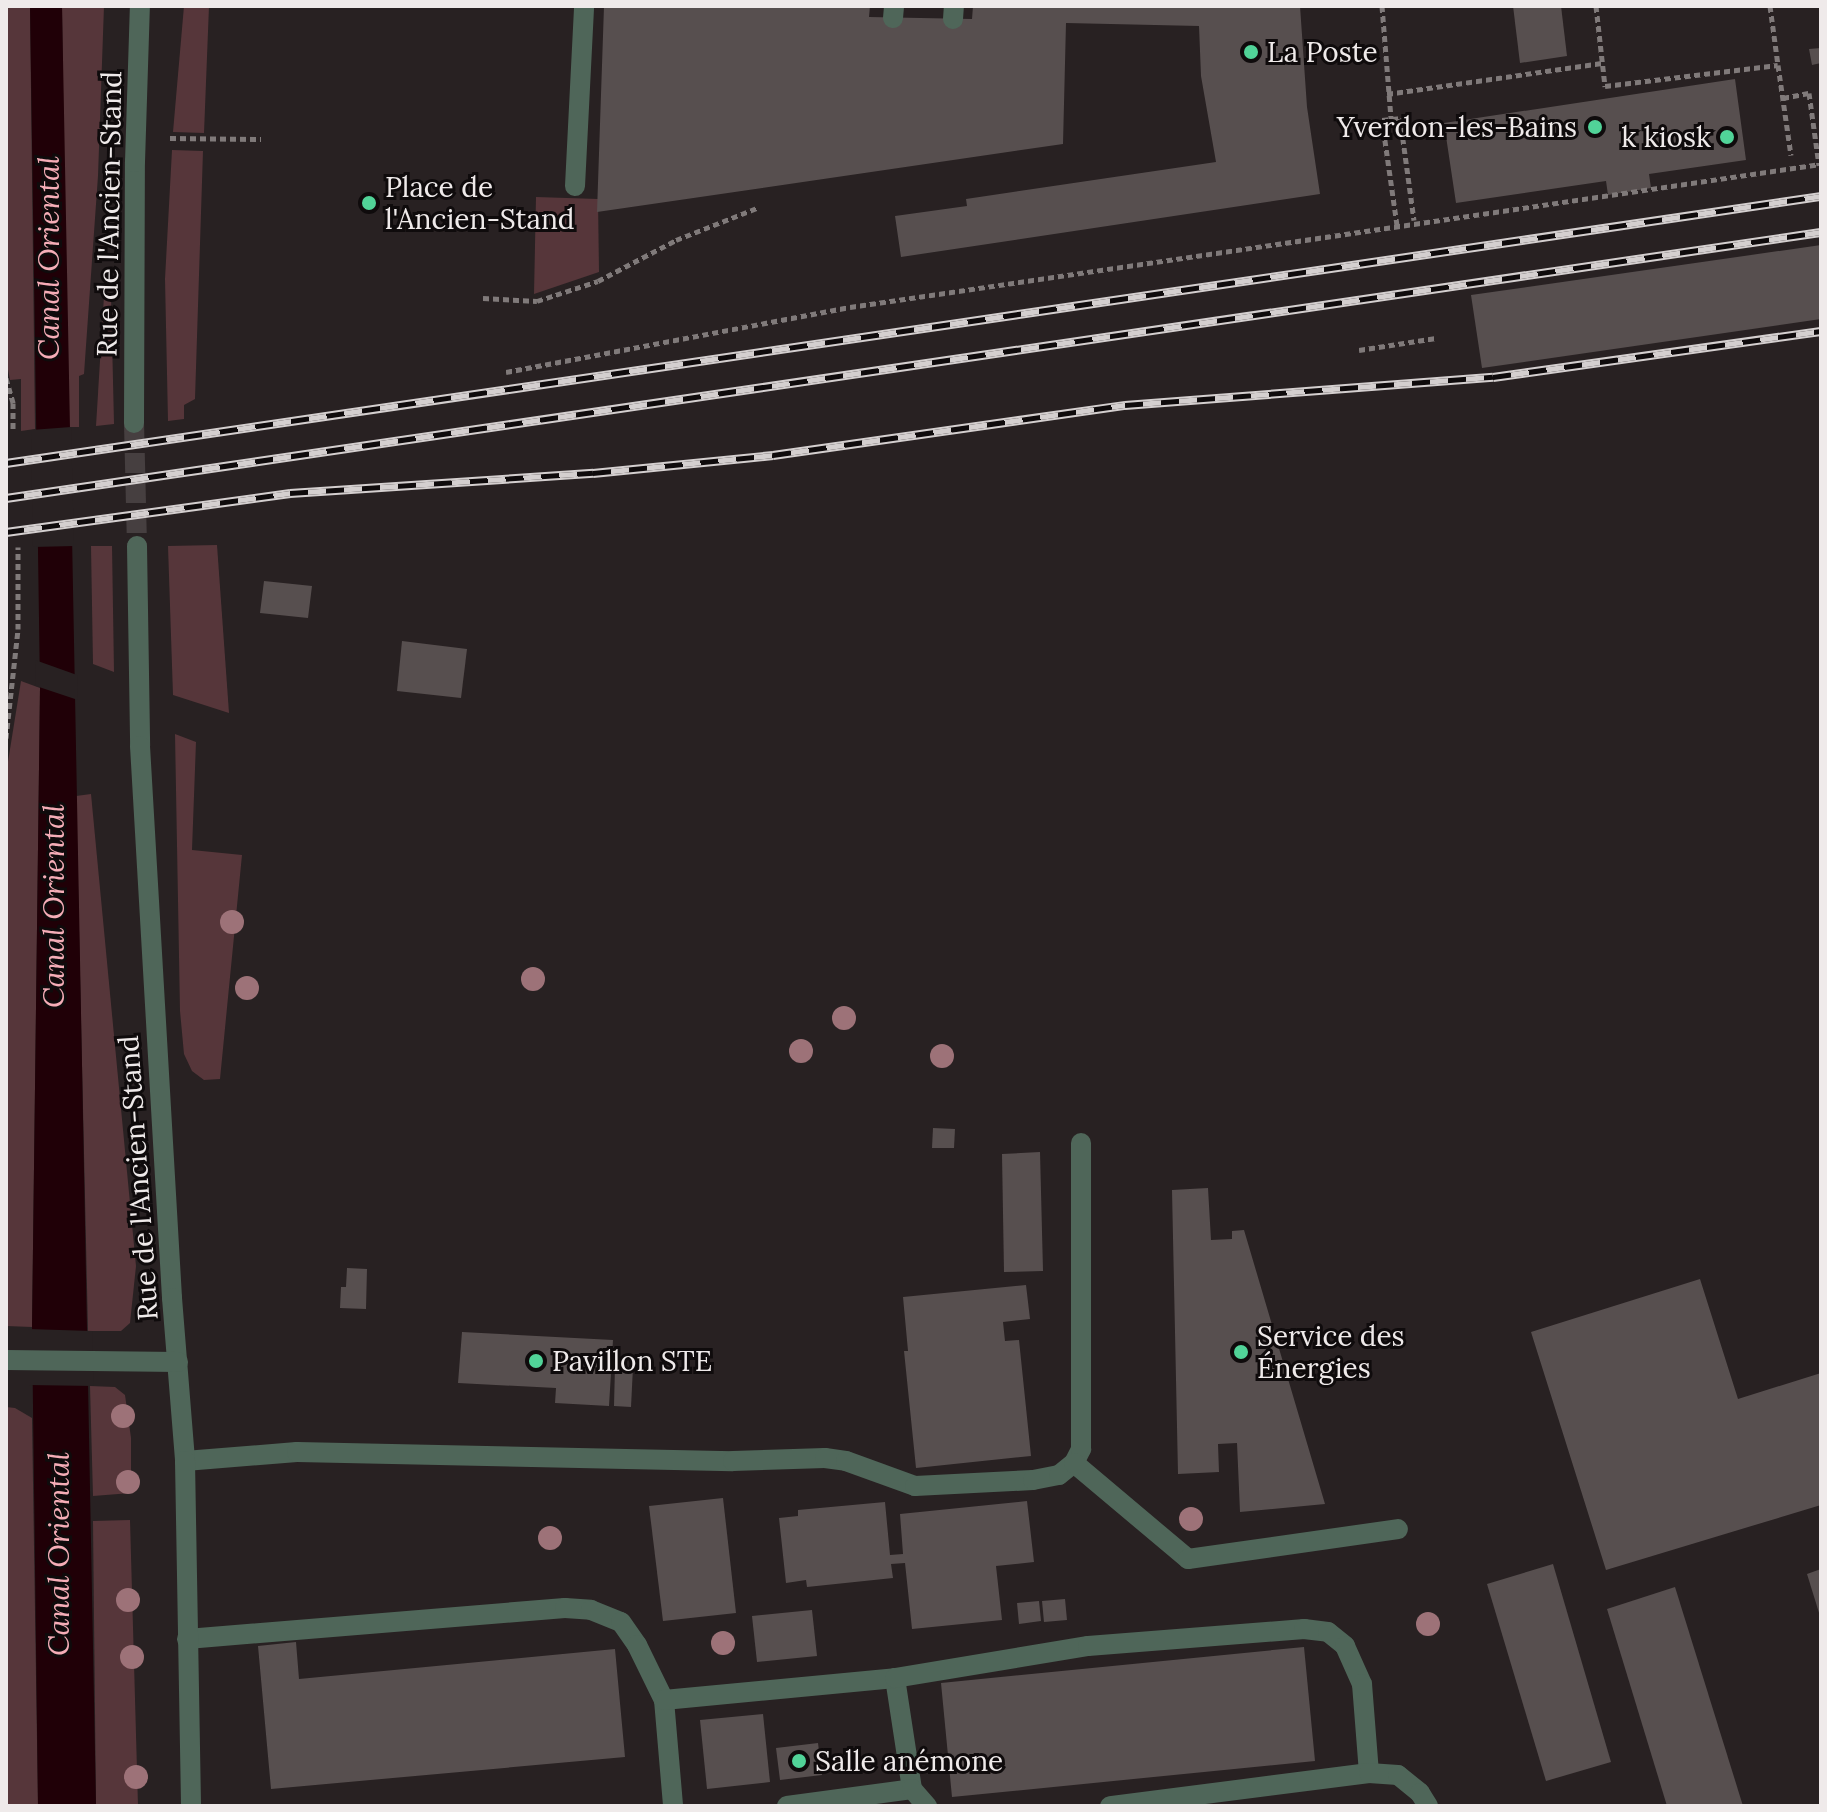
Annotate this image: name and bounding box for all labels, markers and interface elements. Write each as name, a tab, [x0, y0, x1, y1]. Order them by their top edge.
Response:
place label: La Poste	[1267, 35, 1378, 69]
marker: La Poste	[1242, 43, 1260, 61]
street label: Rue de l'Ancien-Stand	[90, 71, 128, 357]
place label: Yverdon-les-Bains	[1337, 110, 1577, 144]
marker: Yverdon-les-Bains	[1584, 116, 1606, 138]
place label: k kiosk	[1621, 120, 1711, 154]
marker: k kiosk	[1718, 128, 1736, 146]
water label: Canal Oriental	[30, 156, 66, 360]
place label: Place de l'Ancien-Stand	[385, 170, 575, 236]
marker: Place de l'Ancien-Stand	[360, 194, 378, 212]
water label: Canal Oriental	[35, 804, 71, 1008]
street label: Rue de l'Ancien-Stand	[111, 1034, 165, 1322]
place label: Service des Énergies	[1257, 1319, 1405, 1385]
marker: Service des Énergies	[1232, 1343, 1250, 1361]
place label: Pavillon STE	[552, 1344, 712, 1378]
marker: Pavillon STE	[527, 1352, 545, 1370]
water label: Canal Oriental	[40, 1452, 76, 1656]
place label: Salle anémone	[815, 1744, 1003, 1778]
marker: Salle anémone	[790, 1752, 808, 1770]

